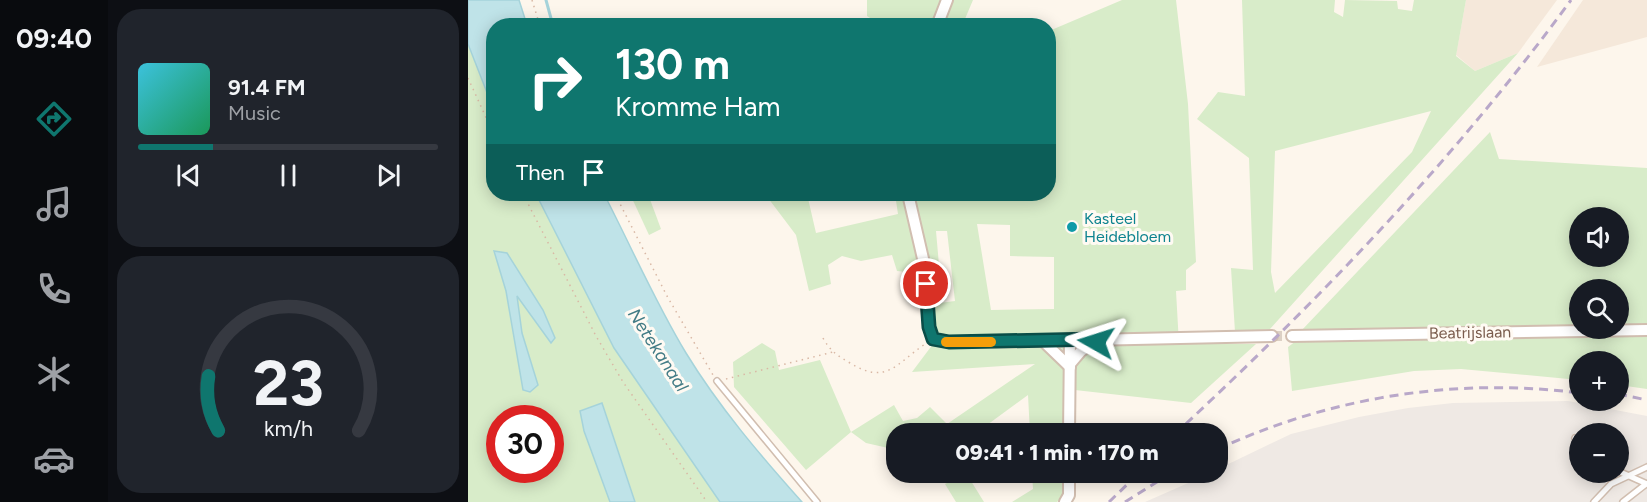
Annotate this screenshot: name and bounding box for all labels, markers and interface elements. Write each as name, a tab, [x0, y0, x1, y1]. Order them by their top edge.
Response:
text: 09:40	[16, 22, 92, 55]
text: 130 m	[615, 39, 730, 90]
icon: right	[516, 42, 594, 120]
text: 91.4 FM	[228, 74, 306, 101]
text: Kromme Ham	[615, 90, 781, 123]
icon: directions	[33, 98, 75, 140]
text: Music	[228, 101, 281, 125]
icon: arrive	[577, 156, 610, 189]
icon: previous	[172, 159, 205, 192]
icon: pause	[272, 159, 305, 192]
icon: next	[372, 159, 405, 192]
text: Then	[516, 159, 565, 186]
icon: music	[33, 183, 75, 225]
map controls	[1569, 207, 1629, 483]
button: sound	[1569, 207, 1629, 267]
place label: Kasteel Heidebloem	[1084, 209, 1171, 246]
marker: Kasteel Heidebloem	[1065, 220, 1079, 234]
pin	[900, 258, 951, 309]
icon: arrive	[909, 267, 942, 300]
icon: phone	[33, 268, 75, 310]
button: search	[1569, 279, 1629, 339]
water label: Netekanaal	[623, 304, 694, 397]
position arrow	[1064, 310, 1128, 374]
street label: Beatrijslaan	[1429, 322, 1511, 343]
text: 23	[253, 346, 323, 421]
button: +	[1569, 351, 1629, 411]
icon: climate	[33, 353, 75, 395]
speed limit sign: 30	[486, 405, 564, 483]
text: km/h	[264, 417, 312, 442]
button: −	[1569, 423, 1629, 483]
icon: car	[33, 438, 75, 480]
text: 09:41 · 1 min · 170 m	[955, 439, 1159, 466]

